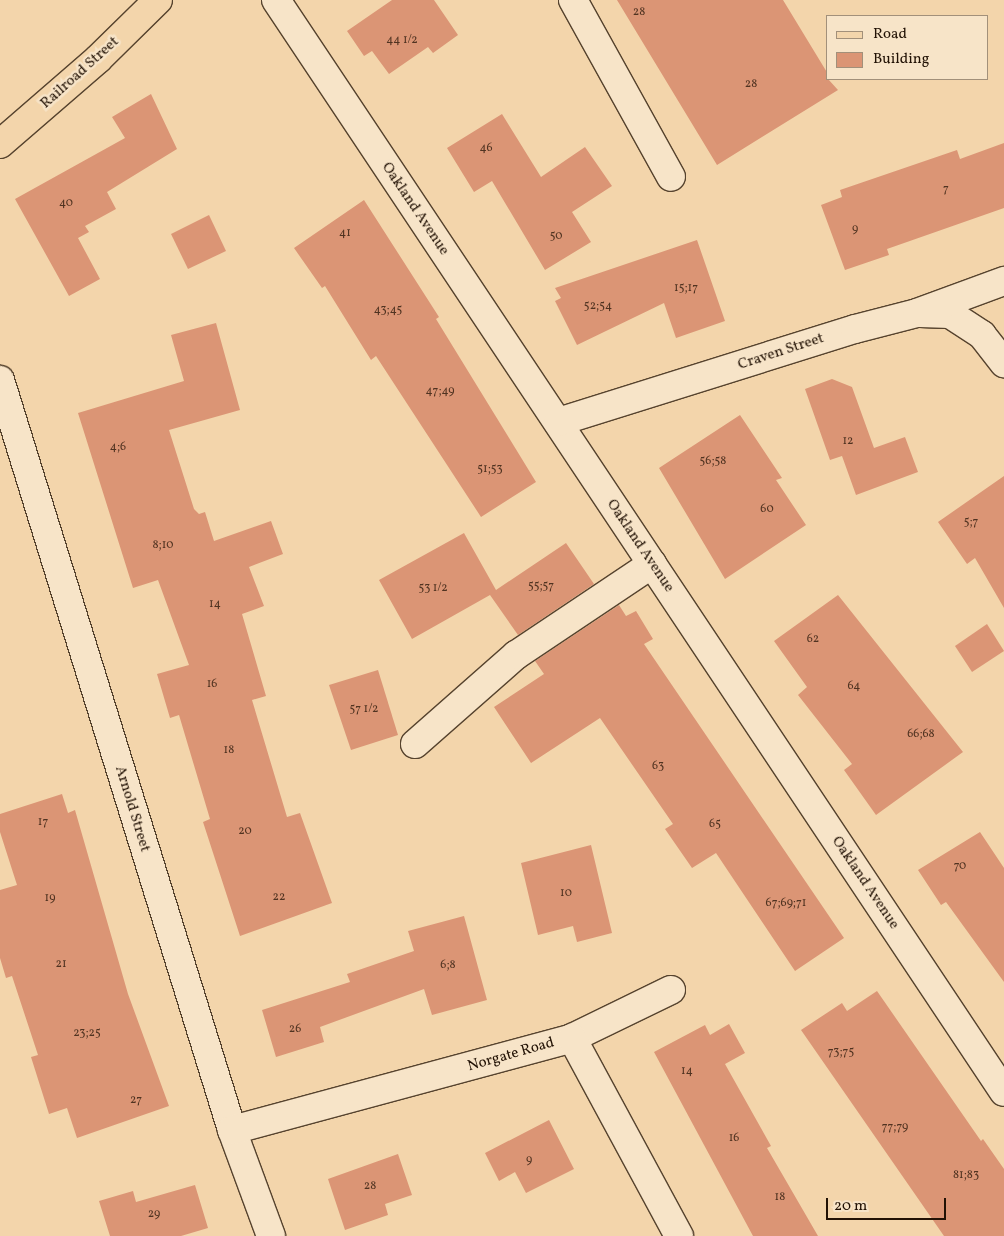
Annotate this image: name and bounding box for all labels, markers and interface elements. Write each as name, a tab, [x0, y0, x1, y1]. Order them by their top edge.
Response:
house number: 28	[633, 6, 645, 20]
legend	[826, 15, 989, 80]
text: Road	[873, 24, 907, 45]
street label: Railroad Street	[37, 33, 123, 113]
house number: 44 1/2	[386, 34, 418, 48]
text: Building	[873, 49, 929, 70]
house number: 28	[745, 78, 757, 92]
house number: 46	[479, 142, 493, 156]
street label: Oakland Avenue	[377, 159, 453, 259]
house number: 7	[943, 183, 949, 197]
house number: 40	[59, 197, 73, 211]
house number: 9	[852, 223, 858, 237]
house number: 41	[339, 227, 351, 241]
house number: 50	[550, 230, 562, 244]
house number: 15;17	[674, 282, 698, 296]
house number: 52;54	[584, 300, 612, 314]
house number: 43;45	[374, 304, 402, 318]
street label: Craven Street	[736, 330, 826, 374]
house number: 47;49	[425, 385, 455, 399]
house number: 12	[842, 435, 854, 449]
house number: 4;6	[110, 441, 126, 455]
house number: 56;58	[700, 455, 726, 469]
house number: 51;53	[477, 463, 503, 477]
street label: Oakland Avenue	[602, 496, 678, 596]
house number: 60	[760, 503, 774, 517]
house number: 5;7	[964, 516, 978, 530]
house number: 8;10	[152, 539, 174, 553]
house number: 55;57	[528, 580, 554, 594]
house number: 53 1/2	[418, 582, 448, 596]
house number: 14	[209, 598, 221, 612]
house number: 62	[807, 633, 819, 647]
house number: 16	[207, 678, 217, 692]
house number: 64	[848, 680, 860, 694]
house number: 57 1/2	[350, 703, 378, 717]
house number: 66;68	[907, 728, 935, 742]
house number: 18	[224, 744, 234, 758]
house number: 63	[652, 760, 664, 774]
street label: Arnold Street	[110, 764, 154, 854]
house number: 17	[38, 816, 48, 830]
house number: 65	[709, 818, 721, 832]
house number: 20	[238, 825, 252, 839]
street label: Oakland Avenue	[827, 833, 903, 933]
house number: 70	[954, 860, 966, 874]
house number: 10	[560, 887, 572, 901]
house number: 22	[273, 891, 285, 905]
house number: 19	[45, 892, 55, 906]
house number: 67;69;71	[766, 897, 806, 911]
house number: 21	[55, 958, 67, 972]
house number: 6;8	[440, 959, 456, 973]
house number: 26	[289, 1023, 301, 1037]
house number: 23;25	[73, 1027, 101, 1041]
street label: Norgate Road	[466, 1034, 556, 1076]
house number: 73;75	[828, 1046, 854, 1060]
house number: 14	[681, 1065, 693, 1079]
house number: 27	[130, 1094, 142, 1108]
house number: 77;79	[882, 1121, 908, 1135]
house number: 16	[729, 1132, 739, 1146]
house number: 9	[526, 1154, 532, 1168]
house number: 81;83	[953, 1169, 979, 1183]
house number: 28	[364, 1180, 376, 1194]
scale bar	[829, 1188, 949, 1220]
house number: 18	[775, 1191, 785, 1205]
text: 20 m	[834, 1196, 867, 1217]
house number: 29	[148, 1208, 160, 1222]

